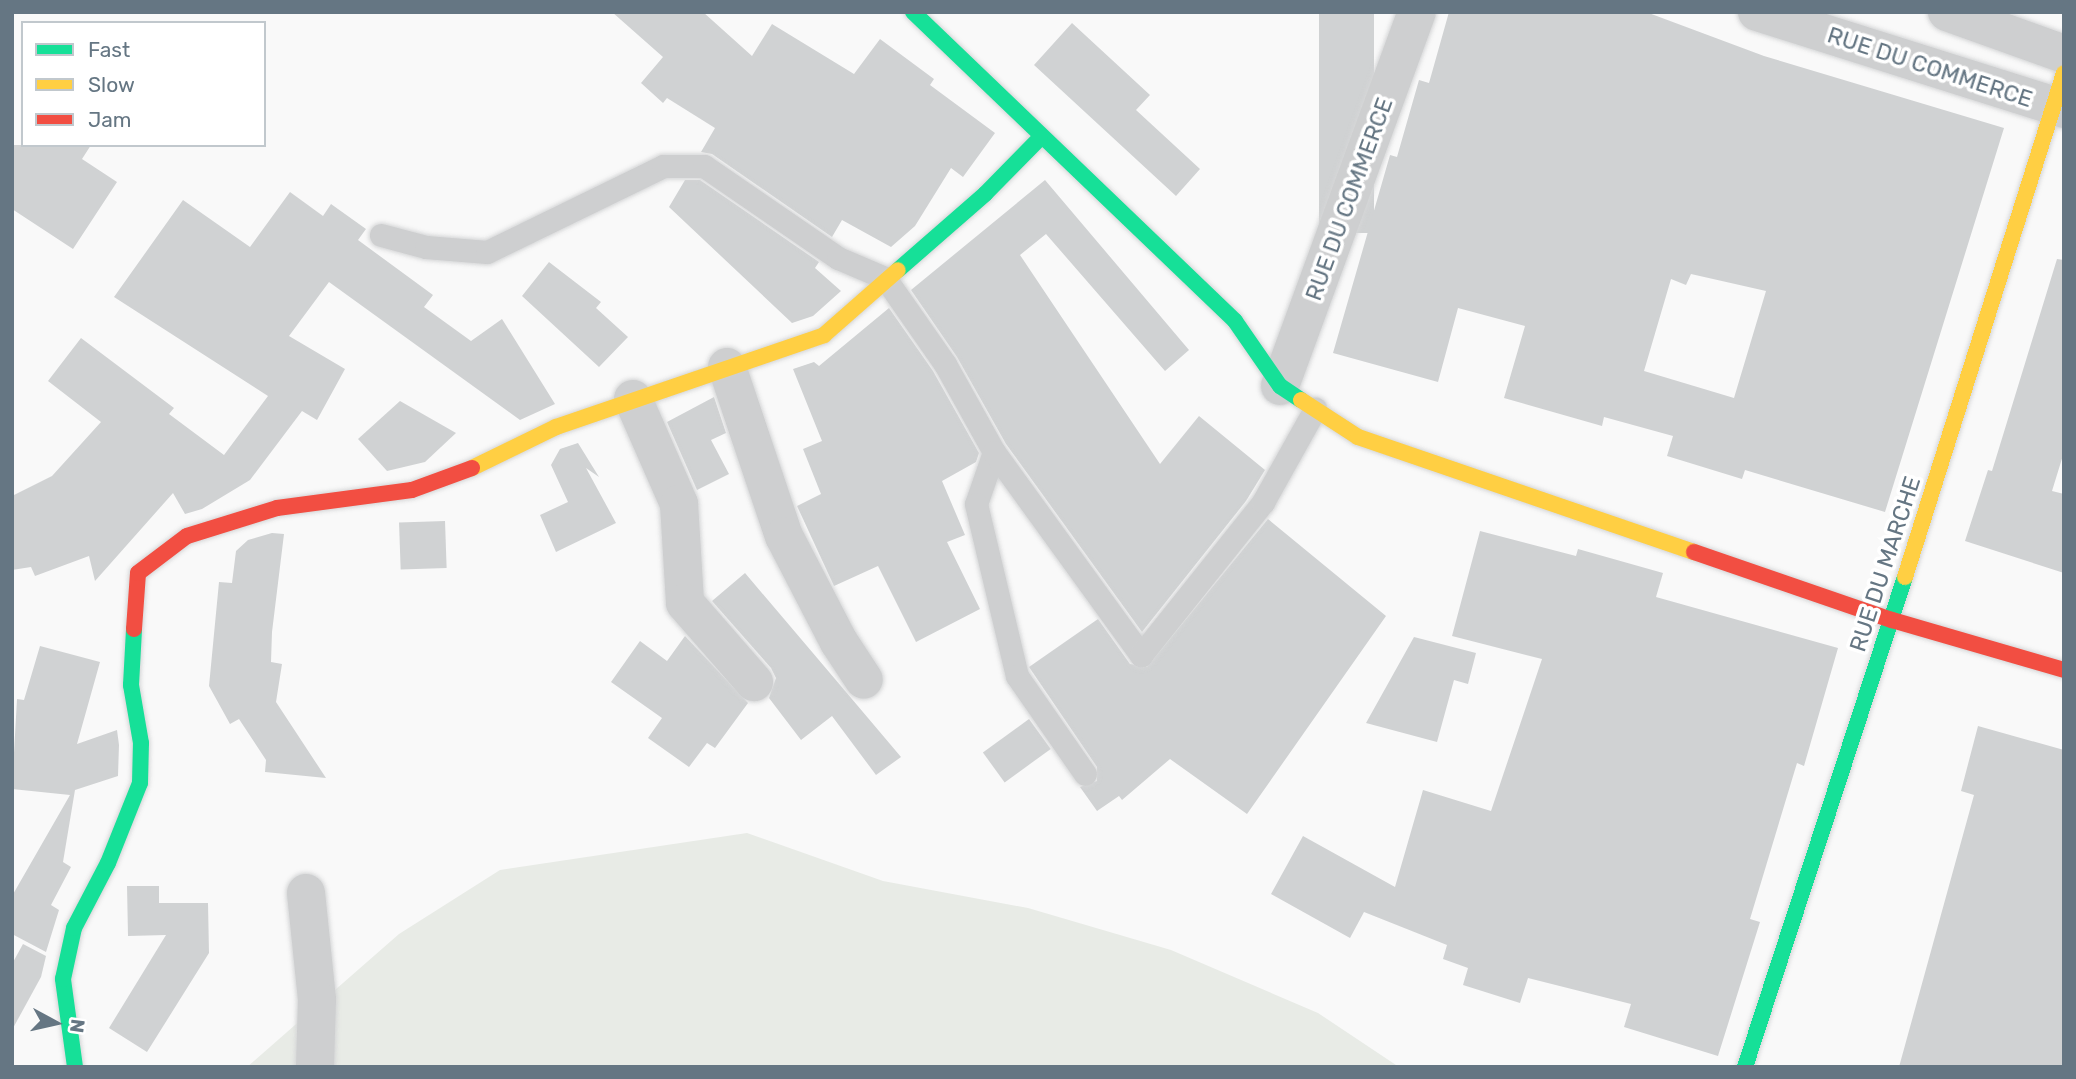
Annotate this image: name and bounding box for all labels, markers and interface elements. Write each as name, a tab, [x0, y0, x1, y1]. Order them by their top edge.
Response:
legend	[21, 21, 266, 147]
street label: RUE DU COMMERCE	[1824, 21, 2036, 113]
text: Fast	[88, 37, 130, 62]
text: Slow	[88, 72, 135, 97]
street label: RUE DU COMMERCE	[1299, 94, 1399, 304]
text: Jam	[88, 107, 132, 132]
street label: RUE DU MARCHE	[1844, 473, 1926, 655]
north arrow	[21, 988, 91, 1058]
text: N	[65, 1018, 90, 1034]

